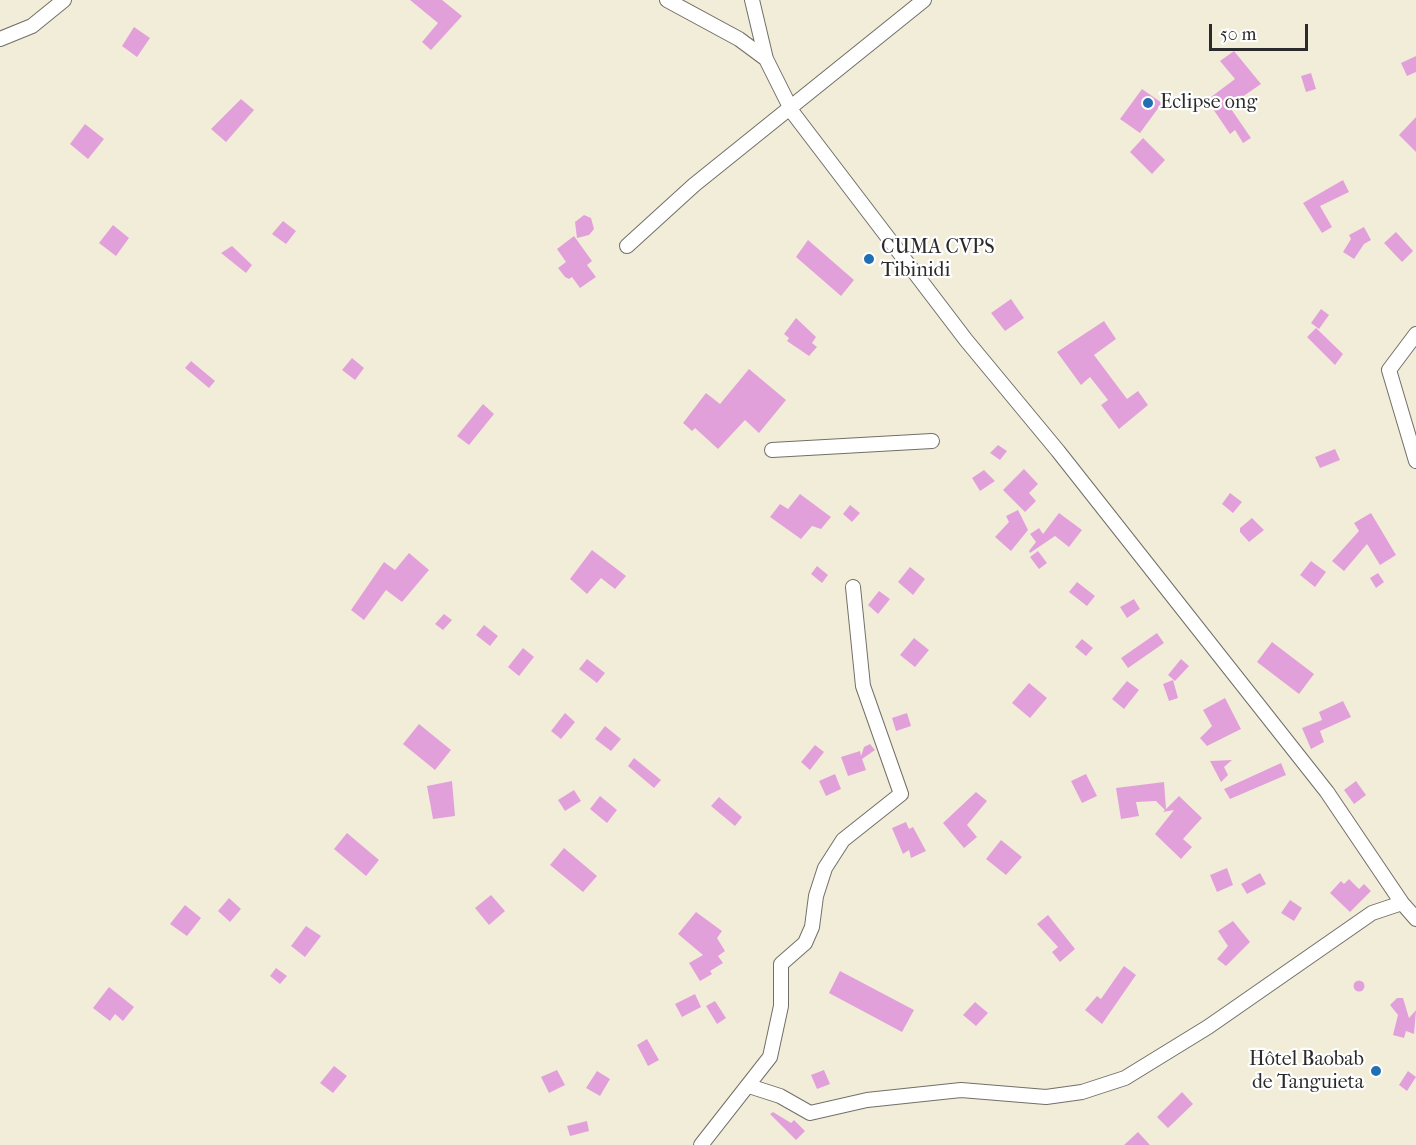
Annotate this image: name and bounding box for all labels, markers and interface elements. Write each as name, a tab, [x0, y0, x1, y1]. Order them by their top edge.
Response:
scale bar	[1212, 12, 1311, 50]
text: 50 m	[1220, 24, 1256, 45]
place label: Eclipse ong	[1160, 91, 1257, 115]
marker: Eclipse ong	[1141, 96, 1155, 110]
place label: CUMA CVPS Tibinidi	[881, 236, 994, 283]
marker: CUMA CVPS Tibinidi	[862, 252, 876, 266]
place label: Hôtel Baobab de Tanguieta	[1249, 1048, 1364, 1095]
marker: Hôtel Baobab de Tanguieta	[1369, 1064, 1383, 1078]

